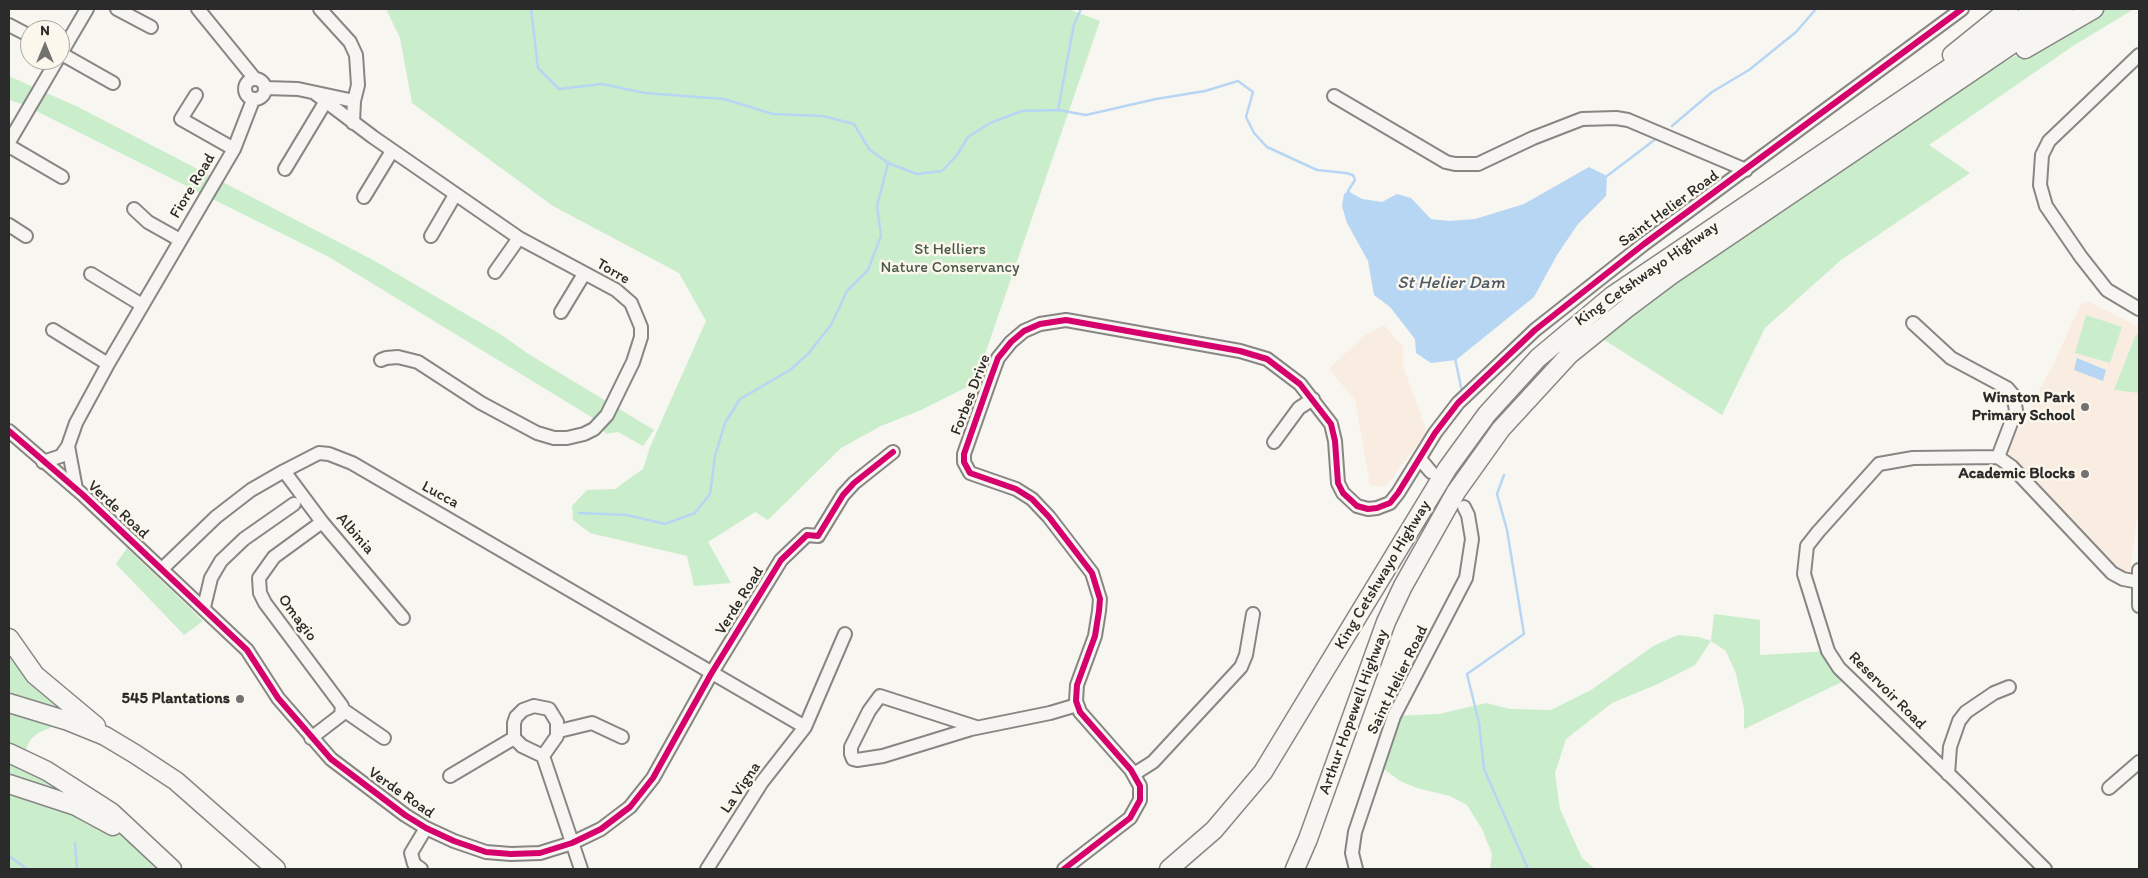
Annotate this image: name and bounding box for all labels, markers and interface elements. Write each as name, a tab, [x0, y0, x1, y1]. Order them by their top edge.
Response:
north arrow	[20, 20, 70, 70]
text: N	[40, 22, 50, 39]
street label: Fiore Road	[166, 150, 220, 222]
street label: Saint Helier Road	[1615, 166, 1723, 252]
street label: King Cetshwayo Highway	[1572, 217, 1722, 331]
park label: St Helliers Nature Conservancy	[881, 240, 1019, 278]
street label: Torre	[593, 255, 633, 289]
water label: St Helier Dam	[1397, 272, 1505, 294]
street label: Forbes Drive	[947, 352, 995, 438]
place label: Winston Park Primary School	[1972, 388, 2075, 426]
marker: Winston Park Primary School	[2079, 401, 2091, 413]
place label: Academic Blocks	[1958, 464, 2075, 484]
marker: Academic Blocks	[2079, 468, 2091, 480]
street label: Verde Road	[83, 477, 153, 543]
street label: Lucca	[418, 477, 462, 513]
street label: King Cetshwayo Highway	[1331, 497, 1435, 653]
street label: Albinia	[332, 509, 378, 559]
street label: Verde Road	[711, 563, 769, 639]
street label: Omagio	[273, 591, 321, 645]
street label: Saint Helier Road	[1363, 622, 1433, 738]
street label: Arthur Hopewell Highway	[1315, 627, 1393, 797]
street label: Reservoir Road	[1844, 648, 1930, 734]
place label: 545 Plantations	[122, 689, 230, 709]
marker: 545 Plantations	[234, 693, 246, 705]
street label: La Vigna	[717, 759, 765, 817]
street label: Verde Road	[364, 763, 438, 823]

